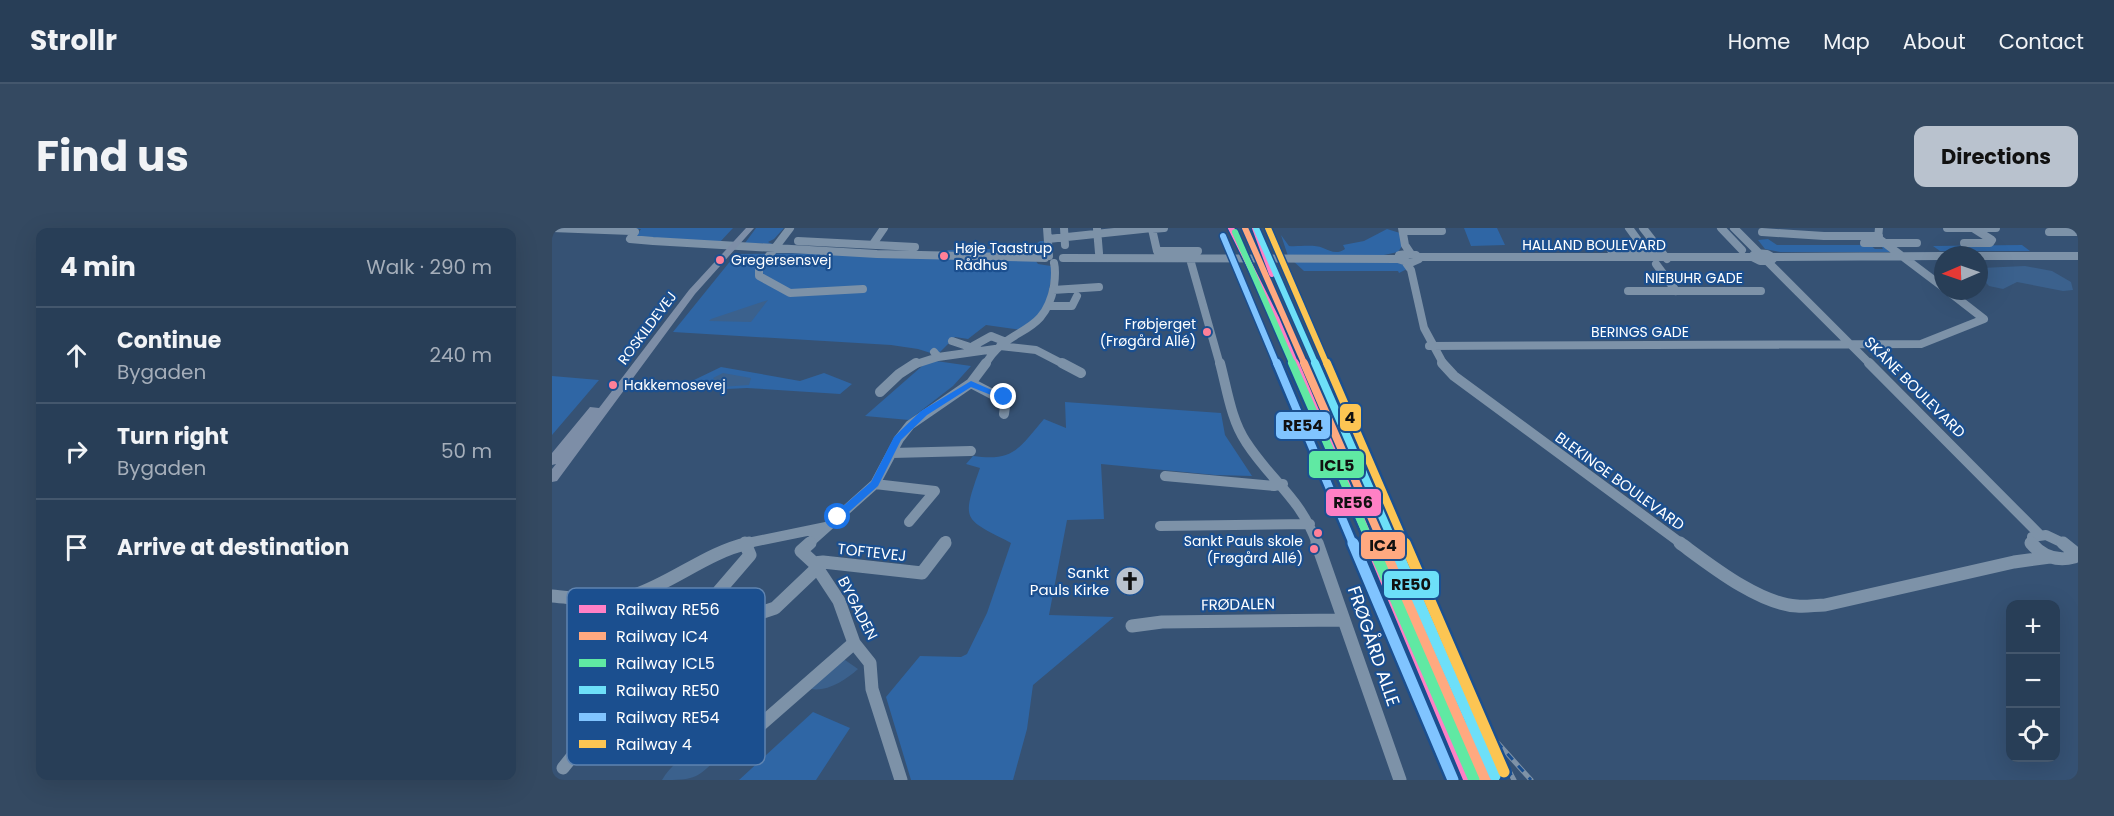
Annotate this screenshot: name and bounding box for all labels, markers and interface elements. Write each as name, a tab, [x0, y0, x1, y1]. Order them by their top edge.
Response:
text: Strollr	[30, 21, 117, 60]
text: Home	[1728, 27, 1790, 56]
text: Map	[1823, 27, 1870, 56]
text: About	[1903, 27, 1966, 56]
text: Contact	[1999, 27, 2084, 56]
button: Directions	[1914, 126, 2078, 187]
text: Find us	[36, 127, 189, 186]
street label: HALLAND BOULEVARD	[1522, 235, 1666, 255]
place label: Høje Taastrup Rådhus	[955, 238, 1052, 275]
north arrow	[1934, 246, 1988, 300]
text: 4 min	[60, 249, 136, 285]
place label: Gregersensvej	[731, 250, 831, 270]
marker: Høje Taastrup Rådhus	[938, 250, 950, 262]
text: Walk · 290 m	[366, 253, 492, 281]
marker: Gregersensvej	[714, 254, 726, 266]
street label: NIEBUHR GADE	[1645, 268, 1743, 288]
street label: ROSKILDEVEJ	[613, 287, 681, 369]
place label: Frøbjerget (Frøgård Allé)	[1100, 314, 1196, 351]
street label: BERINGS GADE	[1591, 322, 1689, 342]
text: Continue	[117, 325, 221, 356]
marker: Frøbjerget (Frøgård Allé)	[1201, 326, 1213, 338]
street label: SKÅNE BOULEVARD	[1860, 332, 1970, 442]
icon: ahead	[60, 339, 93, 372]
text: 240 m	[429, 341, 492, 369]
text: Bygaden	[117, 358, 206, 386]
place label: Hakkemosevej	[624, 375, 726, 395]
marker: Hakkemosevej	[607, 379, 619, 391]
route end	[990, 383, 1016, 409]
line badge: 4	[1339, 403, 1362, 432]
text: 4	[1345, 406, 1356, 429]
line badge: RE54	[1275, 411, 1331, 440]
text: RE54	[1283, 414, 1323, 437]
text: Turn right	[117, 421, 228, 452]
street label: BLEKINGE BOULEVARD	[1551, 427, 1689, 535]
icon: right	[60, 435, 93, 468]
text: 50 m	[441, 437, 492, 465]
line badge: ICL5	[1308, 450, 1365, 479]
text: Bygaden	[117, 454, 206, 482]
text: ICL5	[1320, 454, 1354, 477]
line badge: RE56	[1325, 488, 1382, 517]
text: RE56	[1333, 491, 1373, 514]
route start	[824, 503, 850, 529]
unlabelled marker	[1312, 527, 1324, 539]
icon: arrive	[60, 531, 93, 564]
place label: Sankt Pauls skole (Frøgård Allé)	[1184, 531, 1303, 568]
line badge: IC4	[1360, 531, 1406, 560]
text: Arrive at destination	[117, 532, 349, 563]
text: IC4	[1369, 534, 1397, 557]
street label: TOFTEVEJ	[837, 538, 907, 566]
marker: Sankt Pauls skole (Frøgård Allé)	[1308, 543, 1320, 555]
place label: Sankt Pauls Kirke	[1030, 562, 1109, 600]
church icon: Sankt Pauls Kirke	[1114, 565, 1146, 597]
line badge: RE50	[1383, 570, 1440, 599]
street label: BYGADEN	[833, 573, 883, 643]
text: RE50	[1391, 573, 1431, 596]
street label: FRØGÅRD ALLE	[1342, 583, 1406, 709]
legend	[567, 588, 765, 765]
street label: FRØDALEN	[1201, 593, 1275, 615]
text: Railway RE56	[616, 598, 720, 621]
map controls	[2006, 600, 2060, 762]
button: +	[2006, 600, 2060, 654]
text: Railway IC4	[616, 625, 708, 648]
text: Railway ICL5	[616, 652, 715, 675]
button: −	[2006, 654, 2060, 708]
text: Railway RE50	[616, 679, 720, 702]
text: Railway RE54	[616, 706, 720, 729]
button: locate	[2006, 708, 2060, 762]
text: Railway 4	[616, 733, 692, 756]

